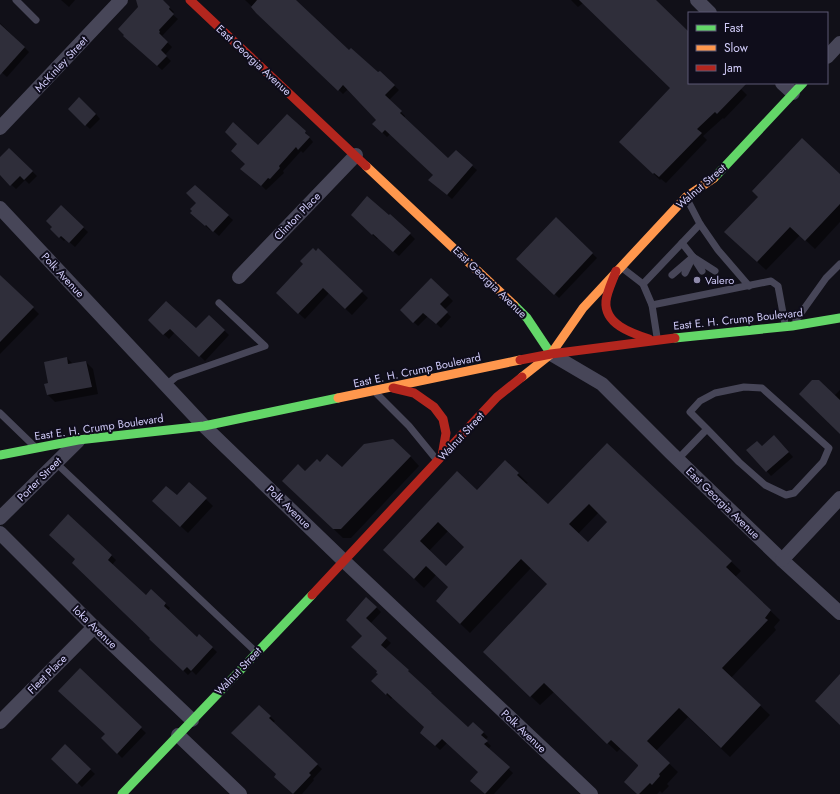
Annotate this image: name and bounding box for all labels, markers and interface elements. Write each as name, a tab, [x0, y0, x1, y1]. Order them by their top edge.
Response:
legend	[688, 12, 828, 84]
text: Fast	[724, 19, 743, 37]
street label: East Georgia Avenue	[213, 21, 295, 99]
street label: McKinley Street	[31, 32, 91, 96]
text: Slow	[724, 39, 749, 57]
text: Jam	[722, 59, 742, 77]
street label: Walnut Street	[673, 160, 730, 212]
street label: Clinton Place	[270, 188, 324, 244]
street label: East Georgia Avenue	[449, 242, 531, 322]
street label: Polk Avenue	[38, 249, 88, 301]
place label: Valero	[705, 272, 734, 288]
marker: Valero	[692, 275, 702, 285]
street label: East E. H. Crump Boulevard	[672, 304, 804, 334]
street label: East E. H. Crump Boulevard	[352, 349, 482, 391]
street label: Walnut Street	[434, 408, 488, 464]
street label: East E. H. Crump Boulevard	[33, 410, 165, 444]
street label: Porter Street	[13, 453, 65, 505]
street label: East Georgia Avenue	[682, 463, 764, 543]
street label: Polk Avenue	[263, 482, 315, 533]
street label: Ioka Avenue	[69, 602, 121, 653]
street label: Walnut Street	[211, 643, 265, 699]
street label: Fleet Place	[24, 650, 71, 697]
street label: Polk Avenue	[498, 706, 550, 756]

